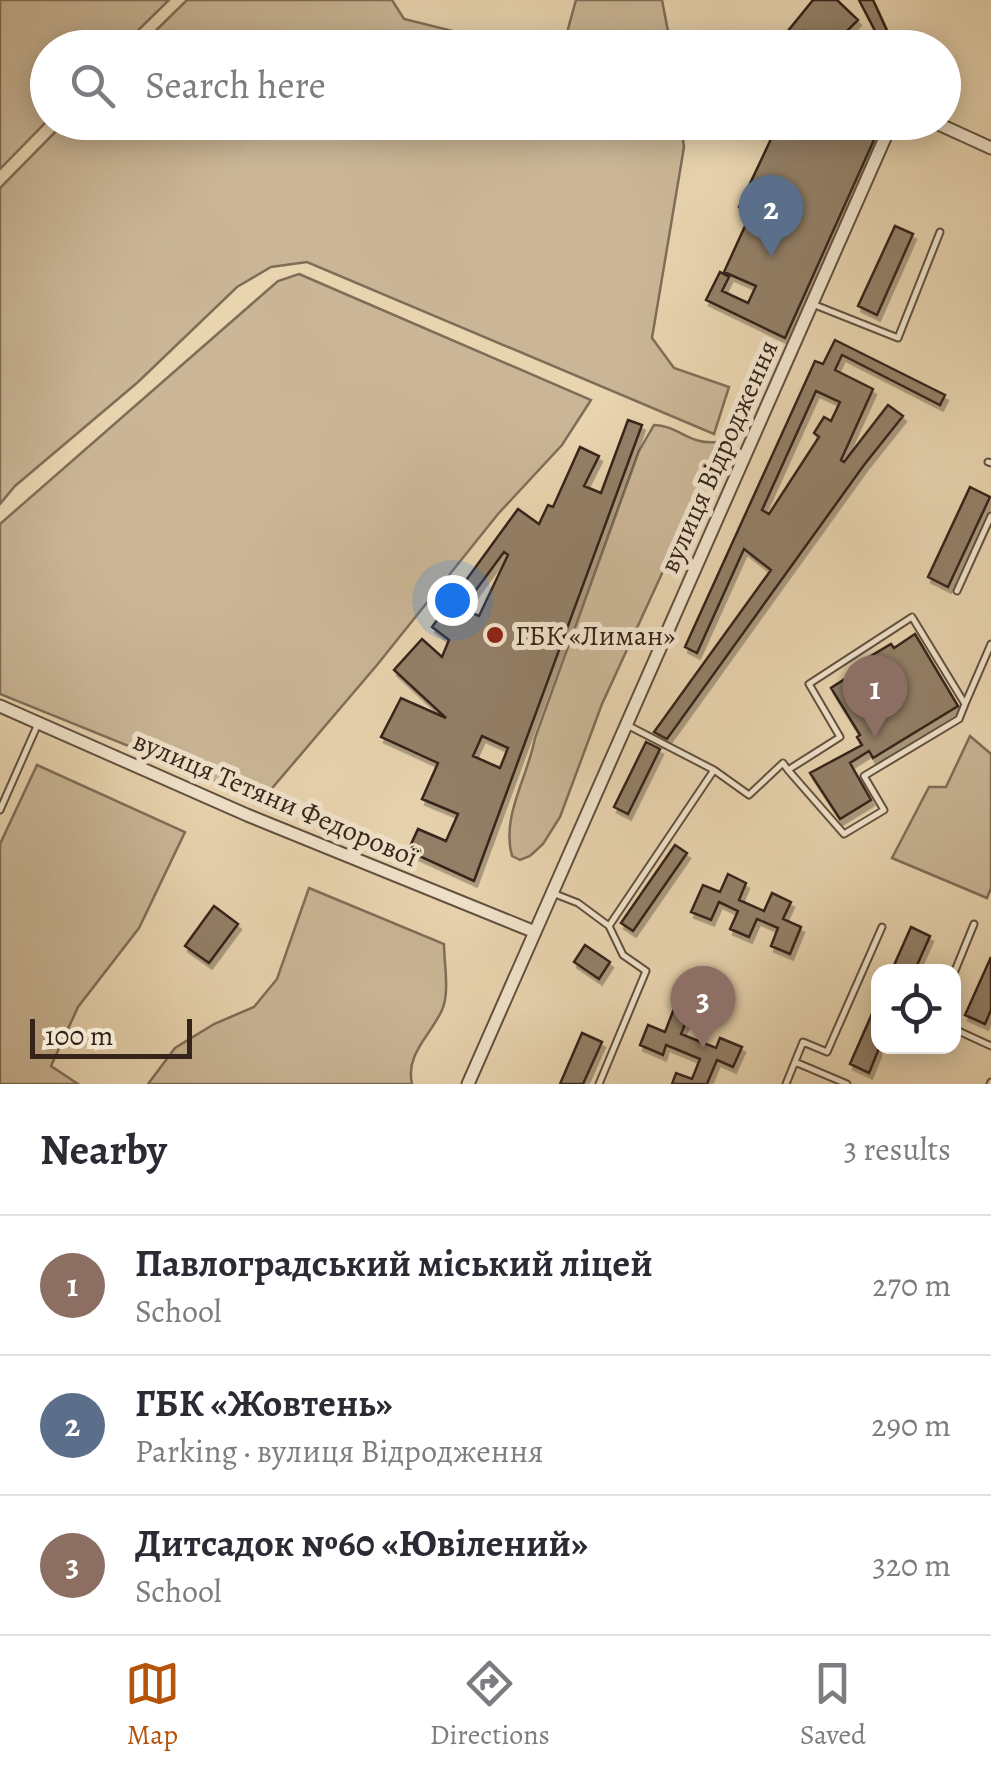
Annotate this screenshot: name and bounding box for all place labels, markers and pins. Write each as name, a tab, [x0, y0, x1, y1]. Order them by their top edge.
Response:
pin: 2	[738, 174, 804, 257]
place label: ГБК «Лиман»	[515, 617, 675, 655]
marker: ГБК «Лиман»	[484, 624, 506, 646]
pin: 1	[842, 654, 908, 737]
pin: 3	[670, 966, 736, 1048]

